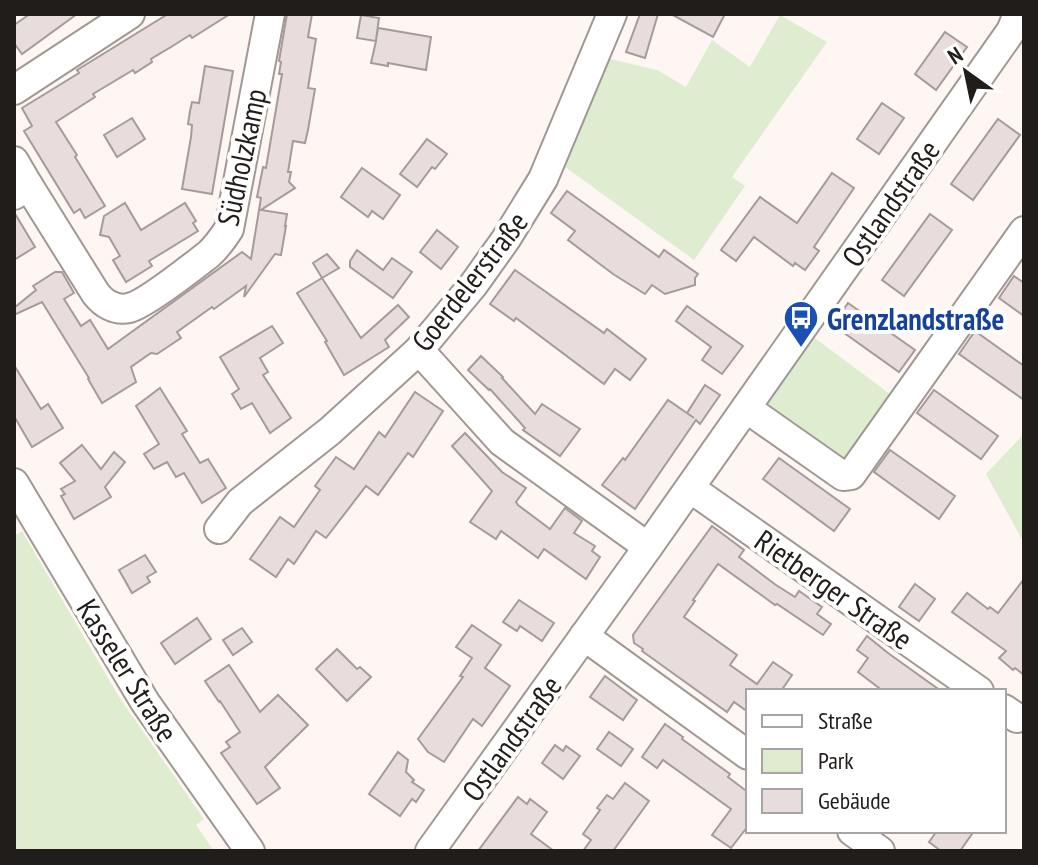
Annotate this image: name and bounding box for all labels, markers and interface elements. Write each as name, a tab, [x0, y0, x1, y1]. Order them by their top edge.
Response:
north arrow	[926, 32, 1006, 112]
text: N	[942, 40, 968, 70]
street label: Südholzkamp	[207, 85, 275, 229]
street label: Ostlandstraße	[832, 132, 948, 274]
street label: Goerdelerstraße	[402, 203, 536, 359]
bus stop icon: Grenzlandstraße	[782, 299, 820, 349]
place label: Grenzlandstraße	[827, 299, 1004, 338]
street label: Rietberger Straße	[748, 520, 920, 658]
street label: Kasseler Straße	[69, 591, 187, 749]
street label: Ostlandstraße	[452, 668, 570, 808]
legend	[746, 689, 1006, 833]
text: Straße	[818, 705, 873, 736]
text: Park	[818, 745, 854, 776]
text: Gebäude	[818, 785, 890, 816]

